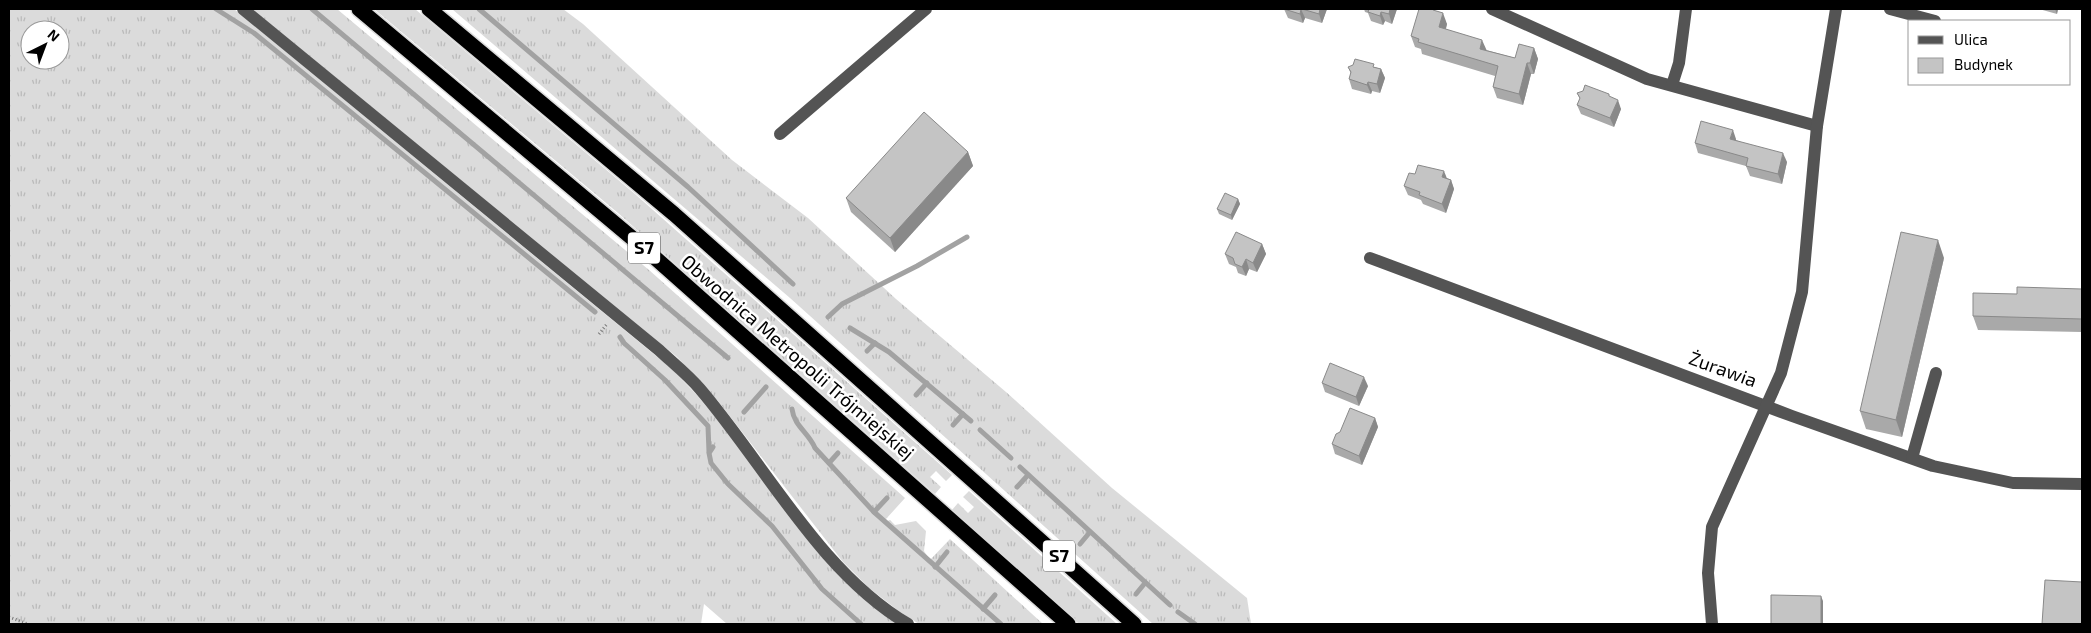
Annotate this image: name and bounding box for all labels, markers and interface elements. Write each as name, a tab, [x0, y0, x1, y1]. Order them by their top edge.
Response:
north arrow	[20, 20, 70, 70]
legend	[1908, 20, 2071, 85]
text: N	[45, 25, 63, 45]
text: Ulica	[1954, 30, 1988, 48]
text: Budynek	[1954, 55, 2013, 73]
road number: S7	[628, 232, 660, 264]
street label: Obwodnica Metropolii Trójmiejskiej	[677, 249, 919, 464]
street label: Żurawia	[1686, 346, 1760, 391]
road number: S7	[1043, 540, 1075, 572]

